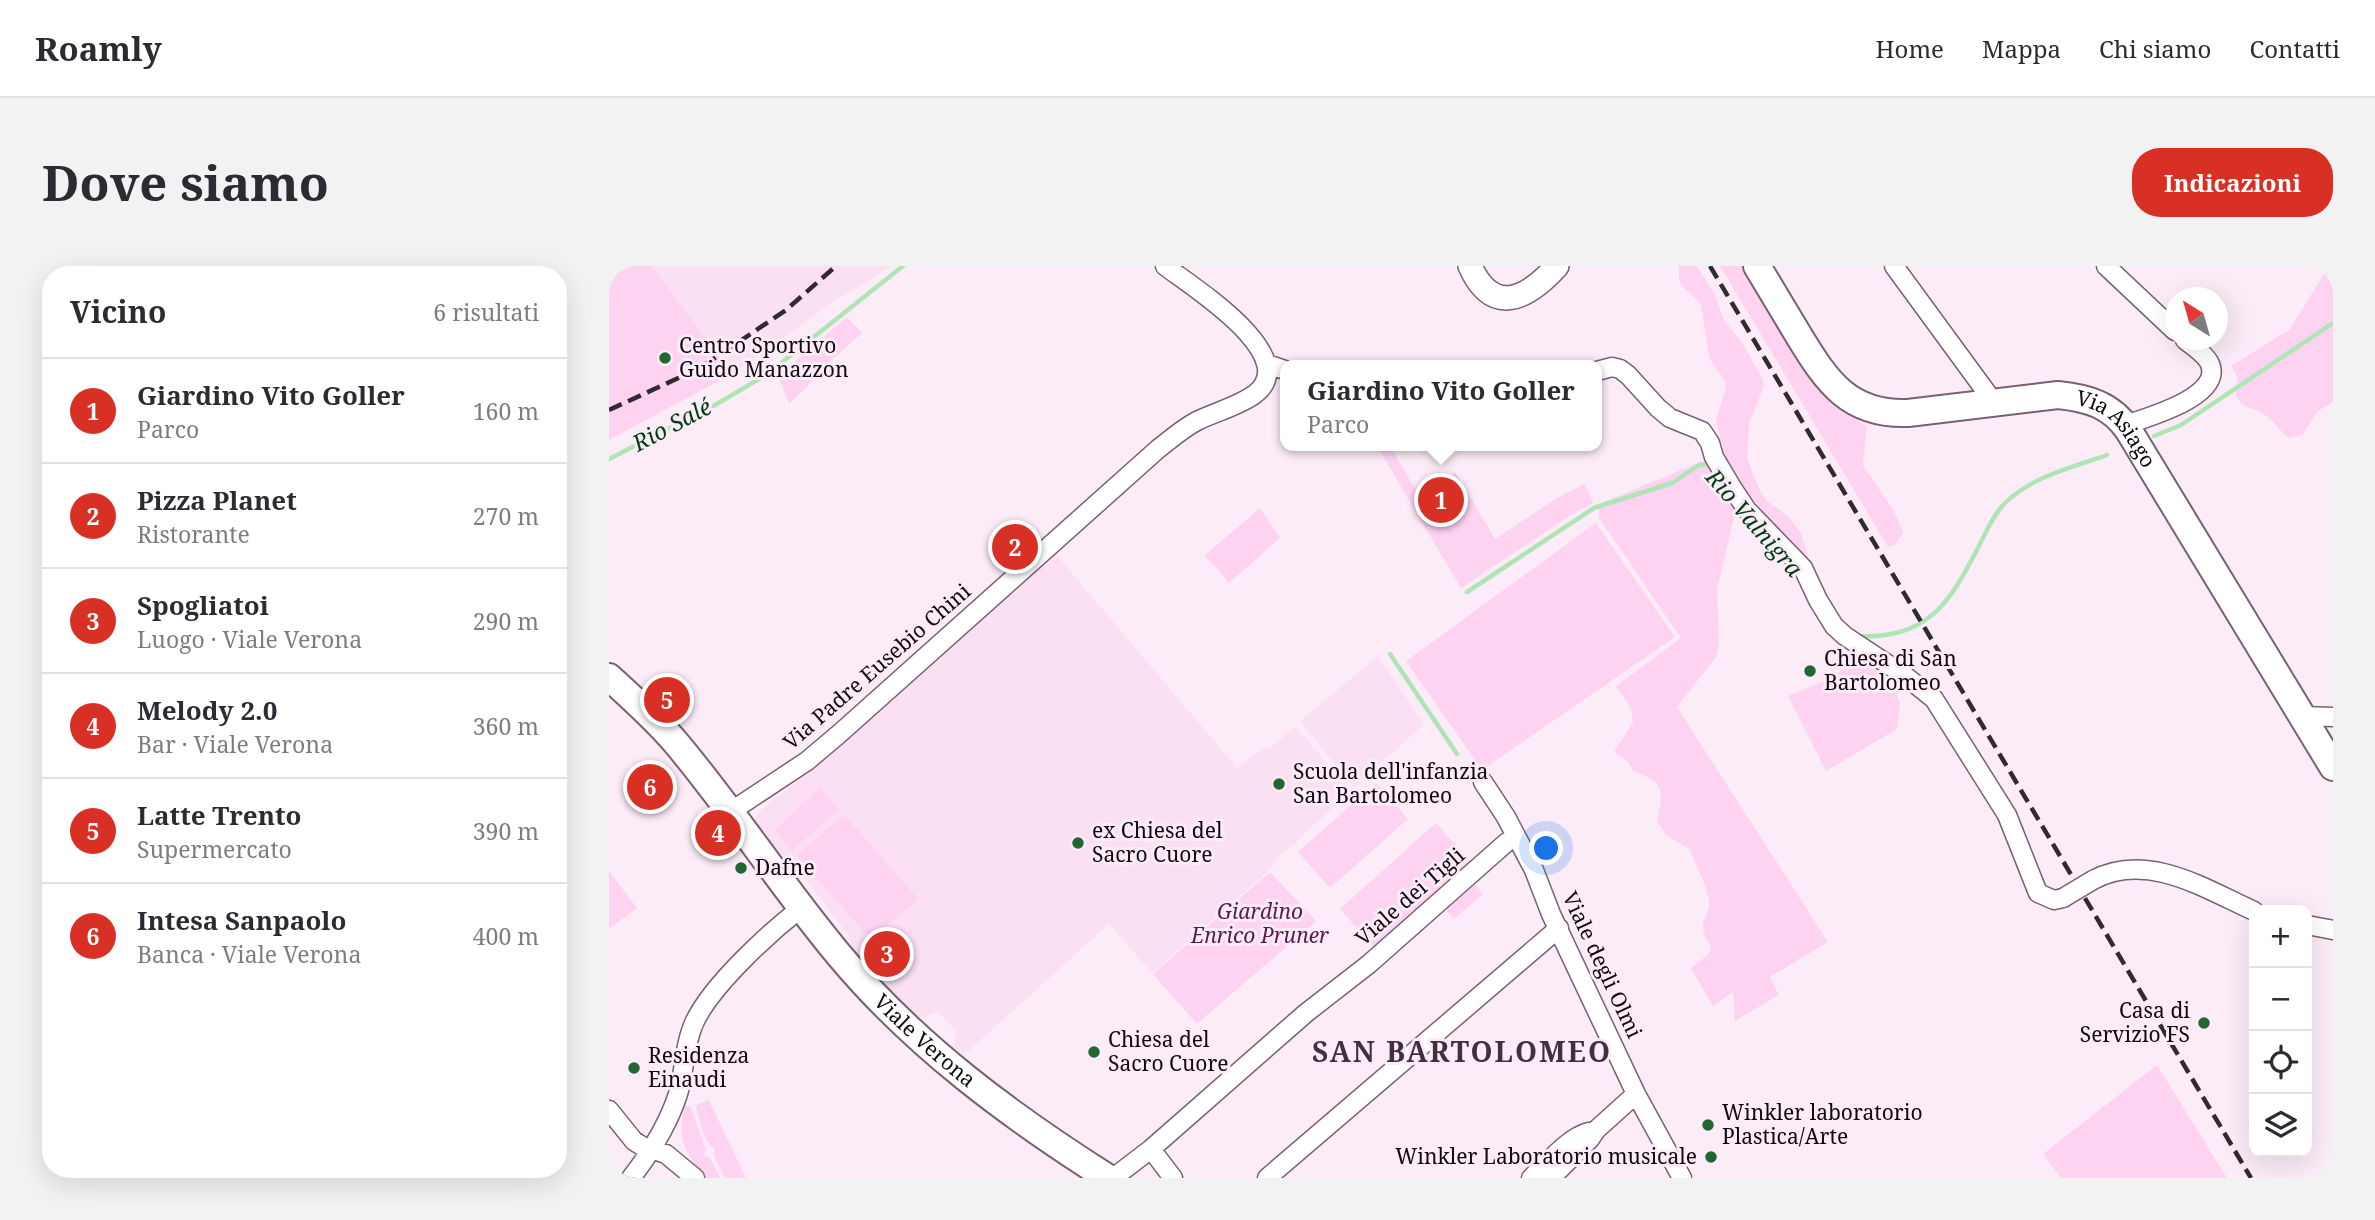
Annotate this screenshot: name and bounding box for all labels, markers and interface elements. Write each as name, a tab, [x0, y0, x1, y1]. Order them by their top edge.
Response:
text: Roamly	[35, 26, 162, 71]
text: Home	[1876, 32, 1944, 65]
text: Mappa	[1982, 32, 2061, 65]
text: Chi siamo	[2099, 32, 2211, 65]
text: Contatti	[2249, 32, 2340, 65]
button: Indicazioni	[2132, 148, 2333, 217]
text: Dove siamo	[42, 149, 329, 215]
north arrow	[2165, 287, 2228, 350]
text: Vicino	[70, 291, 166, 332]
text: 6 risultati	[433, 296, 539, 328]
place label: Centro Sportivo Guido Manazzon	[679, 331, 849, 383]
marker: Centro Sportivo Guido Manazzon	[657, 350, 673, 366]
popup	[1280, 360, 1602, 451]
text: Giardino Vito Goller	[1307, 372, 1575, 408]
text: Giardino Vito Goller	[137, 377, 405, 413]
street label: Via Asiago	[2074, 383, 2163, 473]
water label: Rio Salé	[625, 390, 717, 459]
text: 1	[87, 395, 100, 427]
text: 160 m	[473, 395, 539, 427]
text: Parco	[1307, 408, 1369, 440]
text: Parco	[137, 413, 199, 445]
water label: Rio Valnigra	[1698, 461, 1811, 584]
pin: 1	[1418, 474, 1464, 526]
text: Pizza Planet	[137, 482, 297, 518]
text: 2	[87, 500, 100, 532]
text: 270 m	[473, 500, 539, 532]
text: Ristorante	[137, 518, 250, 550]
pin: 2	[992, 521, 1038, 573]
street label: Via Padre Eusebio Chini	[777, 577, 976, 755]
text: Spogliatoi	[137, 587, 269, 623]
text: 3	[87, 605, 100, 637]
text: 290 m	[473, 605, 539, 637]
text: Luogo · Viale Verona	[137, 623, 362, 655]
place label: Chiesa di San Bartolomeo	[1824, 644, 1957, 696]
marker: Chiesa di San Bartolomeo	[1802, 663, 1818, 679]
pin: 5	[644, 674, 690, 726]
text: Melody 2.0	[137, 692, 277, 728]
text: 4	[87, 710, 100, 742]
text: 360 m	[473, 710, 539, 742]
text: Bar · Viale Verona	[137, 728, 333, 760]
place label: Scuola dell'infanzia San Bartolomeo	[1293, 757, 1488, 809]
pin: 6	[627, 761, 673, 813]
marker: Scuola dell'infanzia San Bartolomeo	[1271, 776, 1287, 792]
text: Latte Trento	[137, 797, 302, 833]
pin: 4	[695, 807, 741, 859]
text: 5	[87, 815, 100, 847]
text: 390 m	[473, 815, 539, 847]
place label: ex Chiesa del Sacro Cuore	[1092, 816, 1223, 868]
your location	[1529, 831, 1563, 865]
text: Supermercato	[137, 833, 292, 865]
marker: ex Chiesa del Sacro Cuore	[1070, 835, 1086, 851]
street label: Viale dei Tigli	[1349, 841, 1470, 952]
place label: Dafne	[755, 853, 815, 881]
marker: Dafne	[733, 860, 749, 876]
street label: Viale degli Olmi	[1557, 887, 1649, 1043]
park label: Giardino Enrico Pruner	[1190, 897, 1329, 949]
text: Intesa Sanpaolo	[137, 902, 346, 938]
map controls	[2249, 905, 2312, 1157]
button: +	[2249, 905, 2312, 968]
text: 6	[87, 920, 100, 952]
text: 400 m	[473, 920, 539, 952]
pin: 3	[864, 928, 910, 980]
text: Banca · Viale Verona	[137, 938, 361, 970]
button: −	[2249, 968, 2312, 1031]
street label: Viale Verona	[868, 987, 982, 1093]
place label: Casa di Servizio FS	[2080, 996, 2190, 1048]
marker: Casa di Servizio FS	[2196, 1015, 2212, 1031]
place label: Chiesa del Sacro Cuore	[1108, 1025, 1229, 1077]
button: locate	[2249, 1031, 2312, 1094]
district label: SAN BARTOLOMEO	[1312, 1032, 1612, 1070]
place label: Residenza Einaudi	[648, 1041, 749, 1093]
marker: Chiesa del Sacro Cuore	[1086, 1044, 1102, 1060]
marker: Residenza Einaudi	[626, 1060, 642, 1076]
button: layers	[2249, 1094, 2312, 1157]
place label: Winkler laboratorio Plastica/Arte	[1722, 1098, 1923, 1150]
marker: Winkler laboratorio Plastica/Arte	[1700, 1117, 1716, 1133]
place label: Winkler Laboratorio musicale	[1395, 1142, 1697, 1170]
marker: Winkler Laboratorio musicale	[1703, 1149, 1719, 1165]

